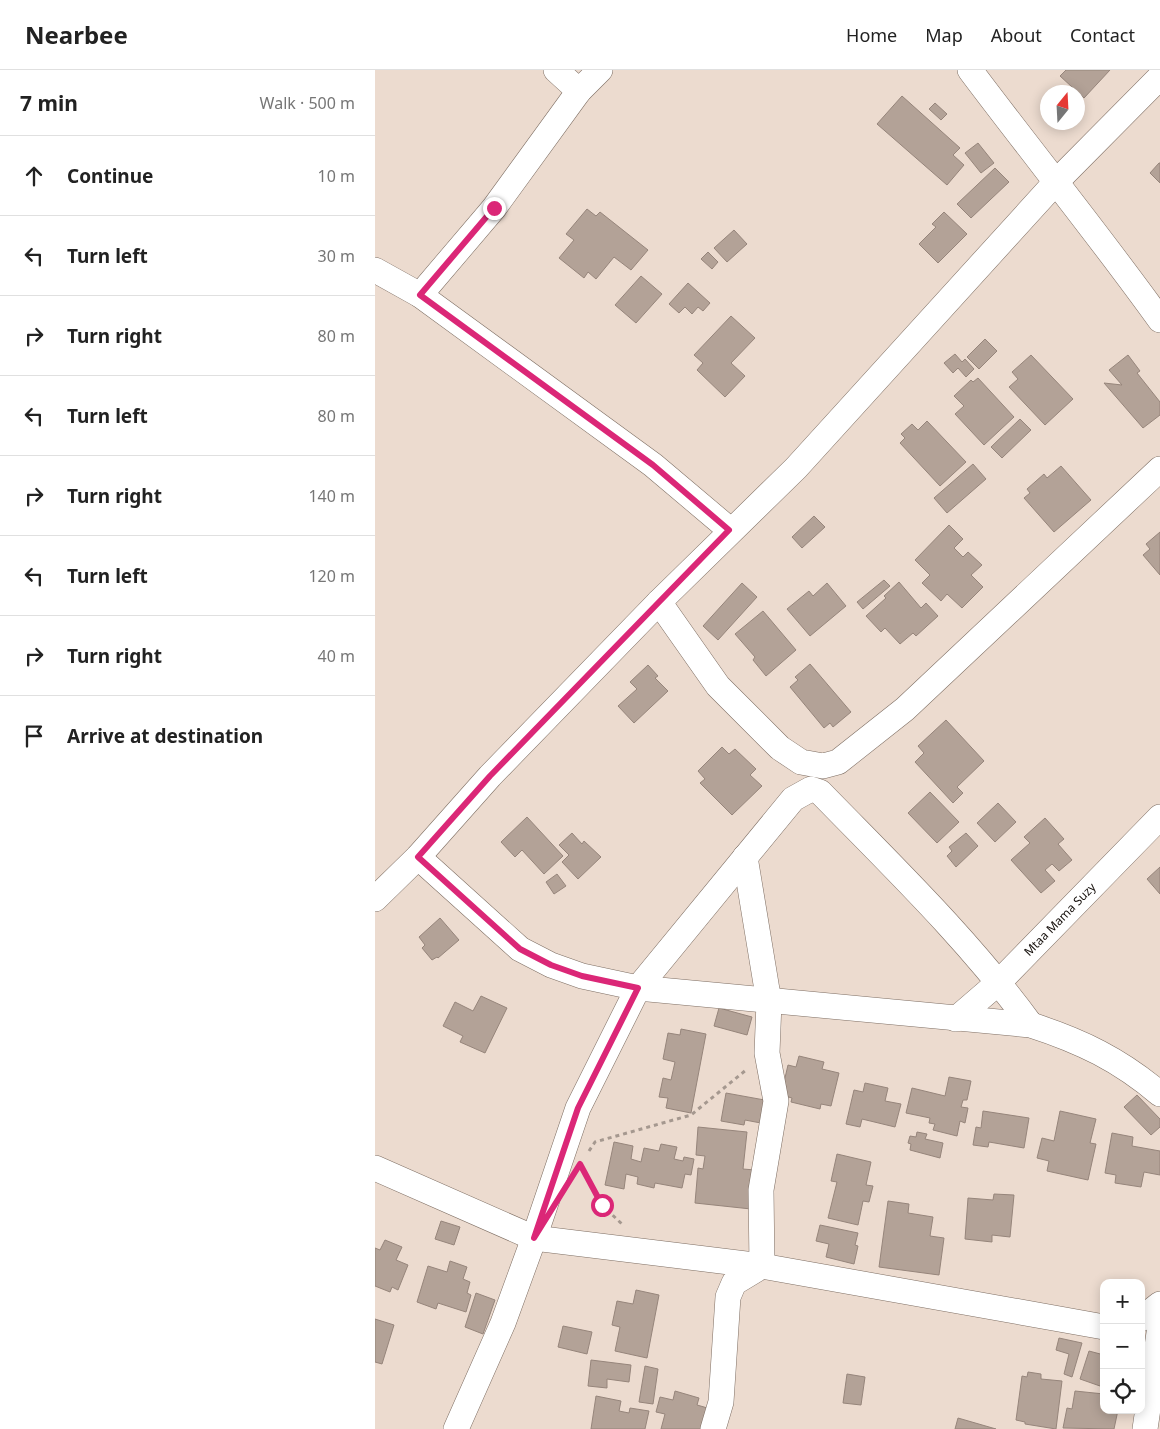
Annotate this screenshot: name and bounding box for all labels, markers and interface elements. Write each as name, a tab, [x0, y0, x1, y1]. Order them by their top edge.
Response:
text: Nearbee	[25, 18, 128, 51]
text: Home	[846, 23, 897, 47]
text: Map	[925, 23, 963, 47]
text: About	[991, 23, 1042, 47]
text: Contact	[1070, 23, 1135, 47]
north arrow	[1040, 85, 1085, 130]
text: 7 min	[20, 89, 78, 117]
text: Walk · 500 m	[260, 92, 355, 114]
icon: ahead	[20, 162, 48, 190]
text: Continue	[67, 163, 153, 189]
text: 10 m	[318, 165, 355, 187]
route end	[483, 197, 506, 220]
icon: left	[20, 242, 48, 270]
text: Turn left	[67, 243, 148, 269]
text: 30 m	[318, 245, 355, 267]
icon: right	[20, 322, 48, 350]
text: Turn right	[67, 323, 162, 349]
text: 80 m	[318, 325, 355, 347]
icon: left	[20, 402, 48, 430]
text: Turn left	[67, 403, 148, 429]
text: 80 m	[318, 405, 355, 427]
icon: right	[20, 482, 48, 510]
text: Turn right	[67, 483, 162, 509]
text: 140 m	[308, 485, 355, 507]
icon: left	[20, 562, 48, 590]
text: Turn left	[67, 563, 148, 589]
text: 120 m	[308, 565, 355, 587]
icon: right	[20, 642, 48, 670]
text: Turn right	[67, 643, 162, 669]
text: 40 m	[318, 645, 355, 667]
icon: arrive	[20, 722, 48, 750]
text: Arrive at destination	[67, 723, 263, 749]
street label: Mtaa Mama Suzy	[1020, 878, 1100, 960]
route start	[591, 1194, 614, 1217]
map controls	[1100, 1279, 1145, 1414]
button: +	[1100, 1279, 1145, 1324]
button: −	[1100, 1324, 1145, 1369]
button: locate	[1100, 1369, 1145, 1414]

